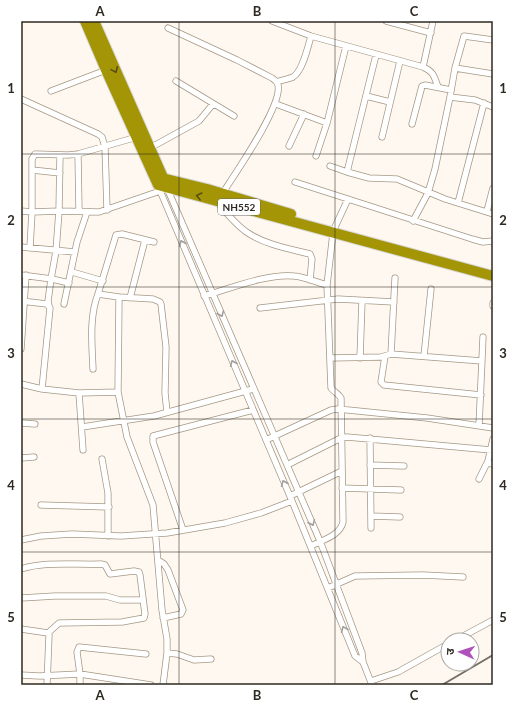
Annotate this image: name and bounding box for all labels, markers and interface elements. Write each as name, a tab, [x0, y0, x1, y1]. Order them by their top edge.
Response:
text: A	[94, 3, 105, 19]
text: B	[253, 3, 262, 19]
text: C	[410, 3, 419, 19]
one-way arrow	[110, 66, 118, 73]
text: 1	[7, 80, 15, 96]
text: 1	[499, 80, 507, 96]
one-way arrow	[195, 192, 202, 200]
road number: NH552	[218, 199, 260, 215]
text: 2	[7, 212, 15, 228]
text: 2	[499, 212, 507, 228]
one-way arrow	[179, 240, 187, 248]
one-way arrow	[216, 309, 224, 317]
text: 3	[7, 345, 15, 361]
text: 3	[499, 345, 507, 361]
one-way arrow	[230, 359, 238, 367]
text: 4	[7, 477, 15, 493]
text: 4	[499, 477, 507, 493]
one-way arrow	[281, 479, 289, 487]
one-way arrow	[307, 518, 315, 526]
text: 5	[7, 609, 15, 625]
text: 5	[499, 609, 507, 625]
one-way arrow	[341, 625, 349, 632]
north arrow	[440, 632, 480, 672]
text: उ	[443, 647, 456, 655]
text: A	[94, 687, 105, 703]
text: B	[253, 687, 262, 703]
text: C	[410, 687, 419, 703]

